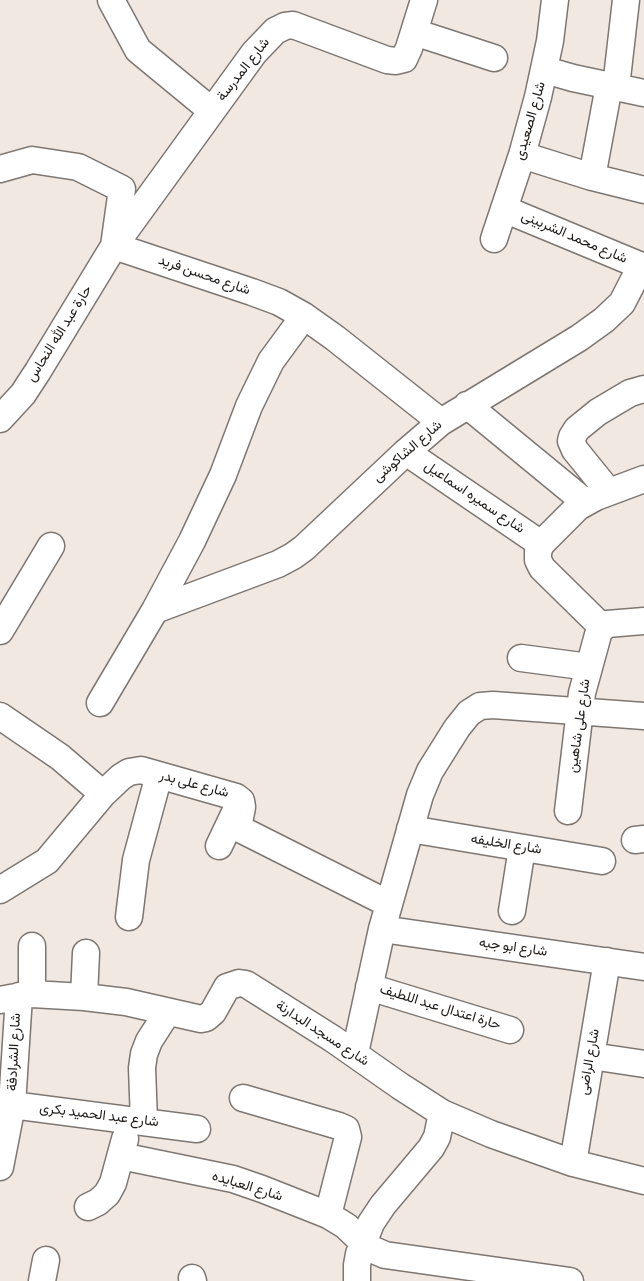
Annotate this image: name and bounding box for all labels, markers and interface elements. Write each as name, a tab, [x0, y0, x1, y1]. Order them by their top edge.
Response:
street label: شارع المدرسة	[214, 35, 274, 105]
street label: شارع الصعيدى	[512, 80, 550, 162]
street label: شارع محمد الشربينى	[519, 208, 629, 268]
street label: شارع محسن فريد	[156, 252, 252, 300]
street label: حارة عبد الله النحاس	[24, 283, 96, 385]
street label: شارع الشاكوشى	[370, 417, 446, 487]
street label: شارع سميره اسماعيل	[421, 458, 527, 538]
street label: شارع على شاهين	[565, 678, 595, 774]
street label: شارع على بدر	[158, 768, 230, 802]
street label: شارع الخليفه	[469, 831, 543, 859]
street label: شارع ابو جبه	[478, 935, 548, 961]
street label: حارة اعتدال عبد اللطيف	[377, 982, 503, 1034]
street label: شارع مسجد البدارنة	[272, 998, 372, 1070]
street label: شارع الشرادفة	[5, 1013, 25, 1091]
street label: شارع الراضى	[576, 1028, 604, 1096]
street label: شارع عبد الحميد بكرى	[38, 1100, 160, 1132]
street label: شارع العبايده	[210, 1168, 284, 1206]

